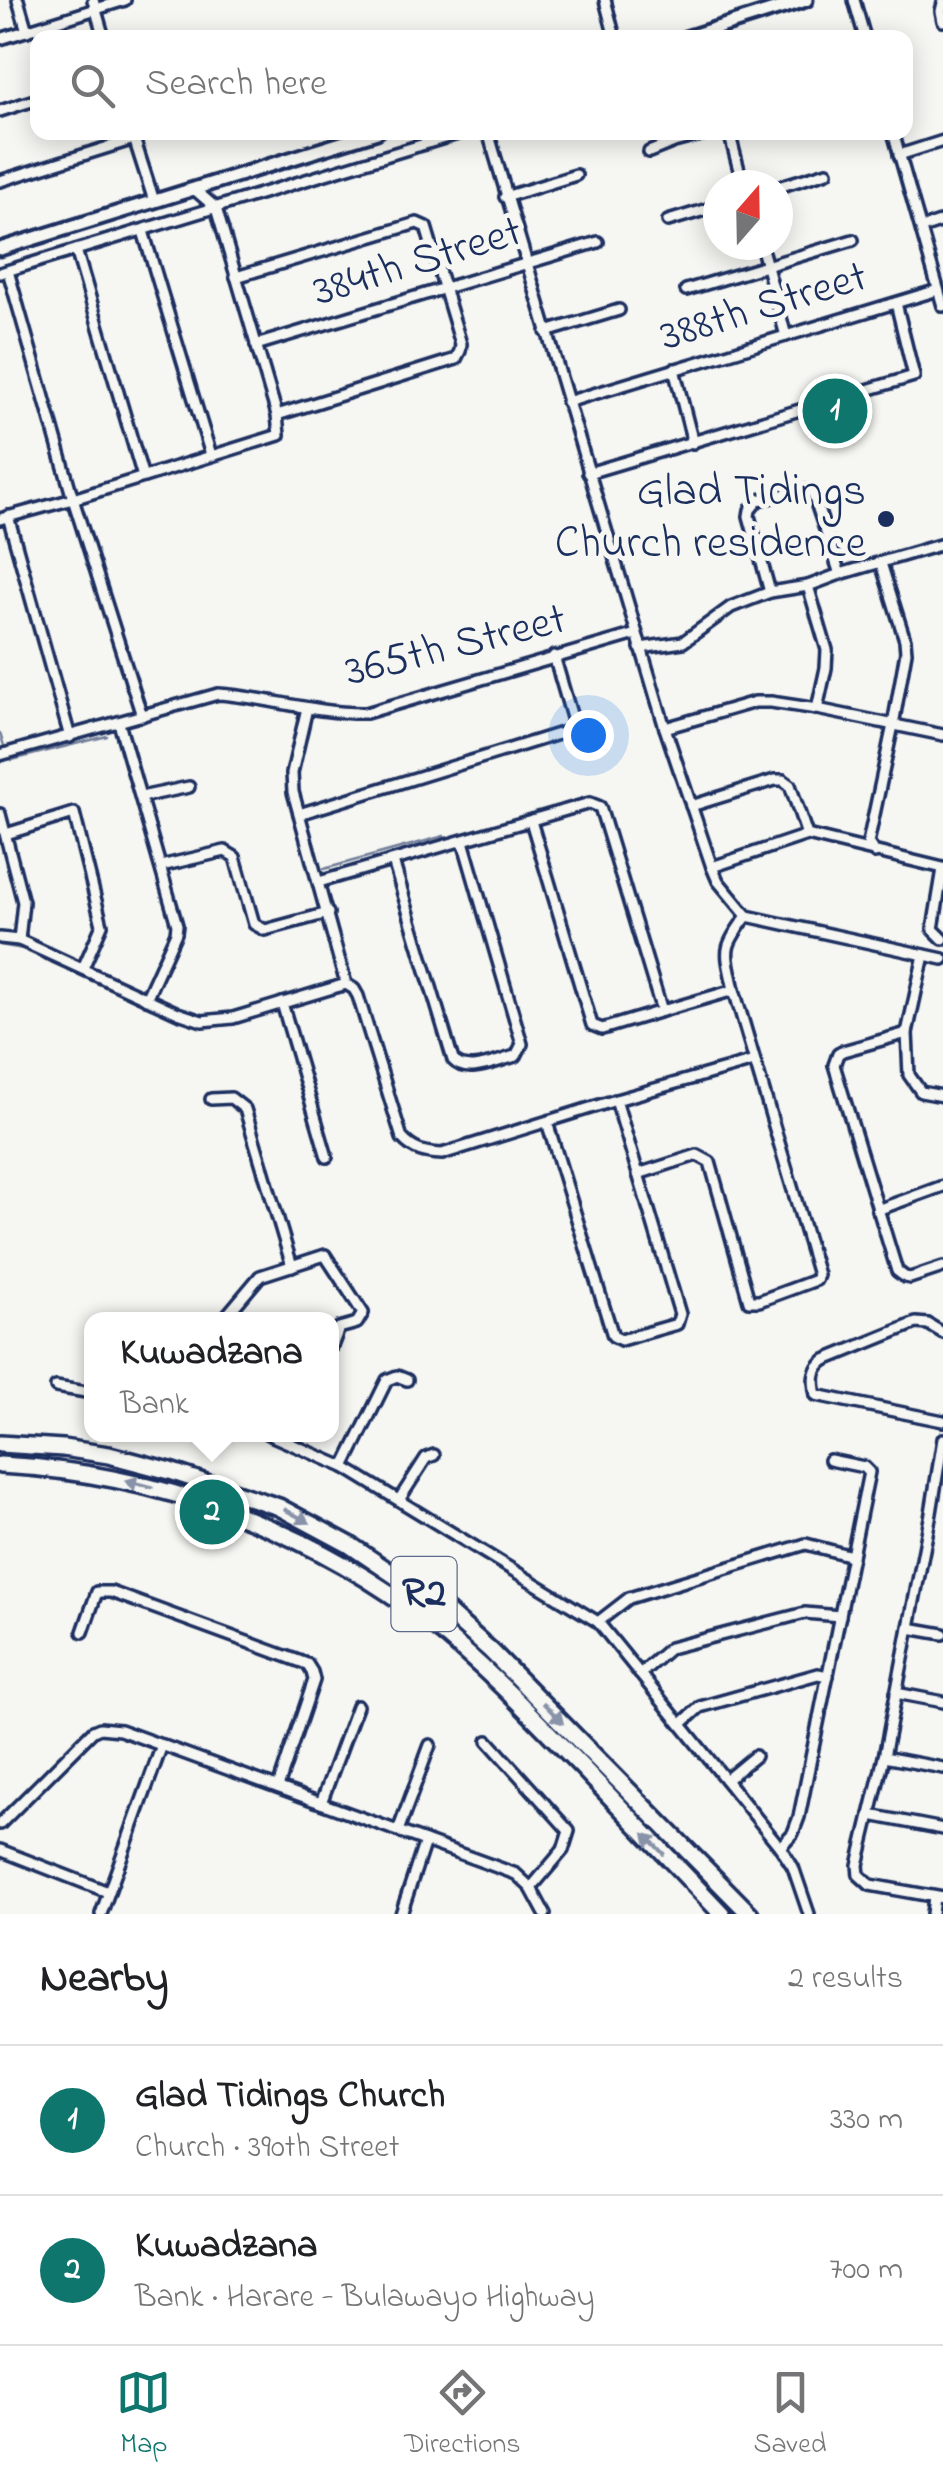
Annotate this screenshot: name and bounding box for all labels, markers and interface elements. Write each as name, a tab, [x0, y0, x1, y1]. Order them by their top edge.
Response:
search box	[30, 30, 913, 140]
text: Search here	[145, 57, 327, 113]
icon: search	[65, 58, 120, 113]
north arrow	[703, 170, 793, 260]
street label: 384th Street	[305, 200, 531, 326]
street label: 388th Street	[652, 245, 876, 371]
pin: 1	[802, 374, 868, 448]
place label: Glad Tidings Church residence	[555, 460, 867, 578]
marker: Glad Tidings Church residence	[875, 508, 897, 530]
street label: 365th Street	[339, 588, 573, 706]
your location	[563, 710, 614, 761]
popup	[84, 1312, 339, 1442]
text: Kuwadzana	[120, 1326, 303, 1382]
text: Bank	[120, 1382, 189, 1429]
pin: 2	[180, 1474, 244, 1550]
one-way arrow	[123, 1476, 154, 1491]
one-way arrow	[282, 1508, 311, 1525]
road number: R2	[392, 1557, 456, 1631]
one-way arrow	[541, 1700, 564, 1724]
one-way arrow	[643, 1832, 667, 1856]
text: Nearby	[40, 1949, 168, 2010]
text: 2 results	[788, 1956, 903, 2003]
text: Glad Tidings Church	[135, 2069, 445, 2125]
text: 1	[67, 2097, 78, 2144]
text: 330 m	[830, 2097, 903, 2144]
text: Church · 390th Street	[135, 2125, 399, 2172]
text: Kuwadzana	[135, 2219, 318, 2275]
text: 2	[65, 2247, 80, 2294]
text: 700 m	[829, 2247, 903, 2294]
text: Bank · Harare - Bulawayo Highway	[135, 2275, 595, 2322]
tab: Map	[116, 2365, 171, 2466]
tab: Directions	[404, 2365, 521, 2466]
tab: Saved	[754, 2365, 827, 2466]

